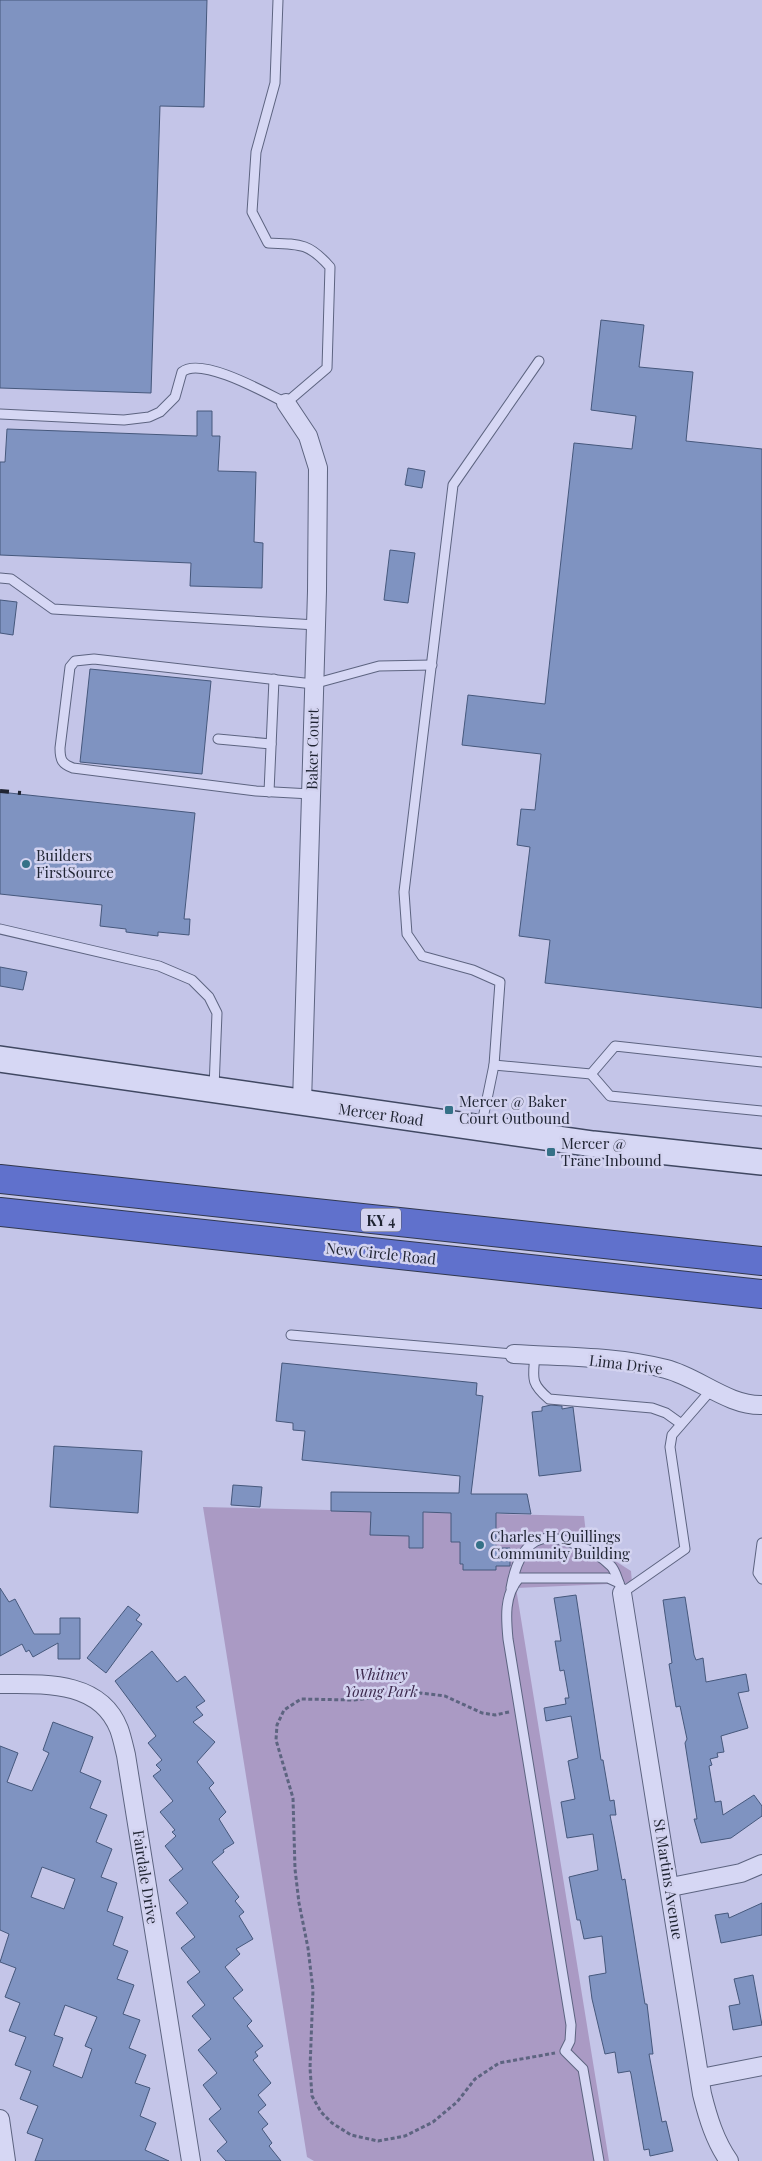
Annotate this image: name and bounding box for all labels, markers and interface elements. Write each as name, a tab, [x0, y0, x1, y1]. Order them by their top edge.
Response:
street label: Baker Court	[301, 707, 323, 790]
place label: Builders FirstSource	[36, 845, 114, 882]
marker: Builders FirstSource	[20, 858, 32, 870]
place label: Mercer @ Baker Court Outbound	[459, 1091, 570, 1128]
street label: Mercer Road	[337, 1098, 425, 1130]
marker: Mercer @ Baker Court Outbound	[443, 1104, 455, 1116]
place label: Mercer @ Trane Inbound	[561, 1133, 662, 1170]
marker: Mercer @ Trane Inbound	[545, 1146, 557, 1158]
road number: KY 4	[361, 1208, 401, 1232]
street label: New Circle Road	[325, 1237, 437, 1269]
street label: Lima Drive	[588, 1350, 664, 1378]
place label: Charles H Quillings Community Building	[490, 1526, 630, 1563]
marker: Charles H Quillings Community Building	[474, 1539, 486, 1551]
park label: Whitney Young Park	[344, 1664, 418, 1701]
street label: St Martins Avenue	[650, 1817, 688, 1941]
street label: Fairdale Drive	[129, 1829, 163, 1925]

